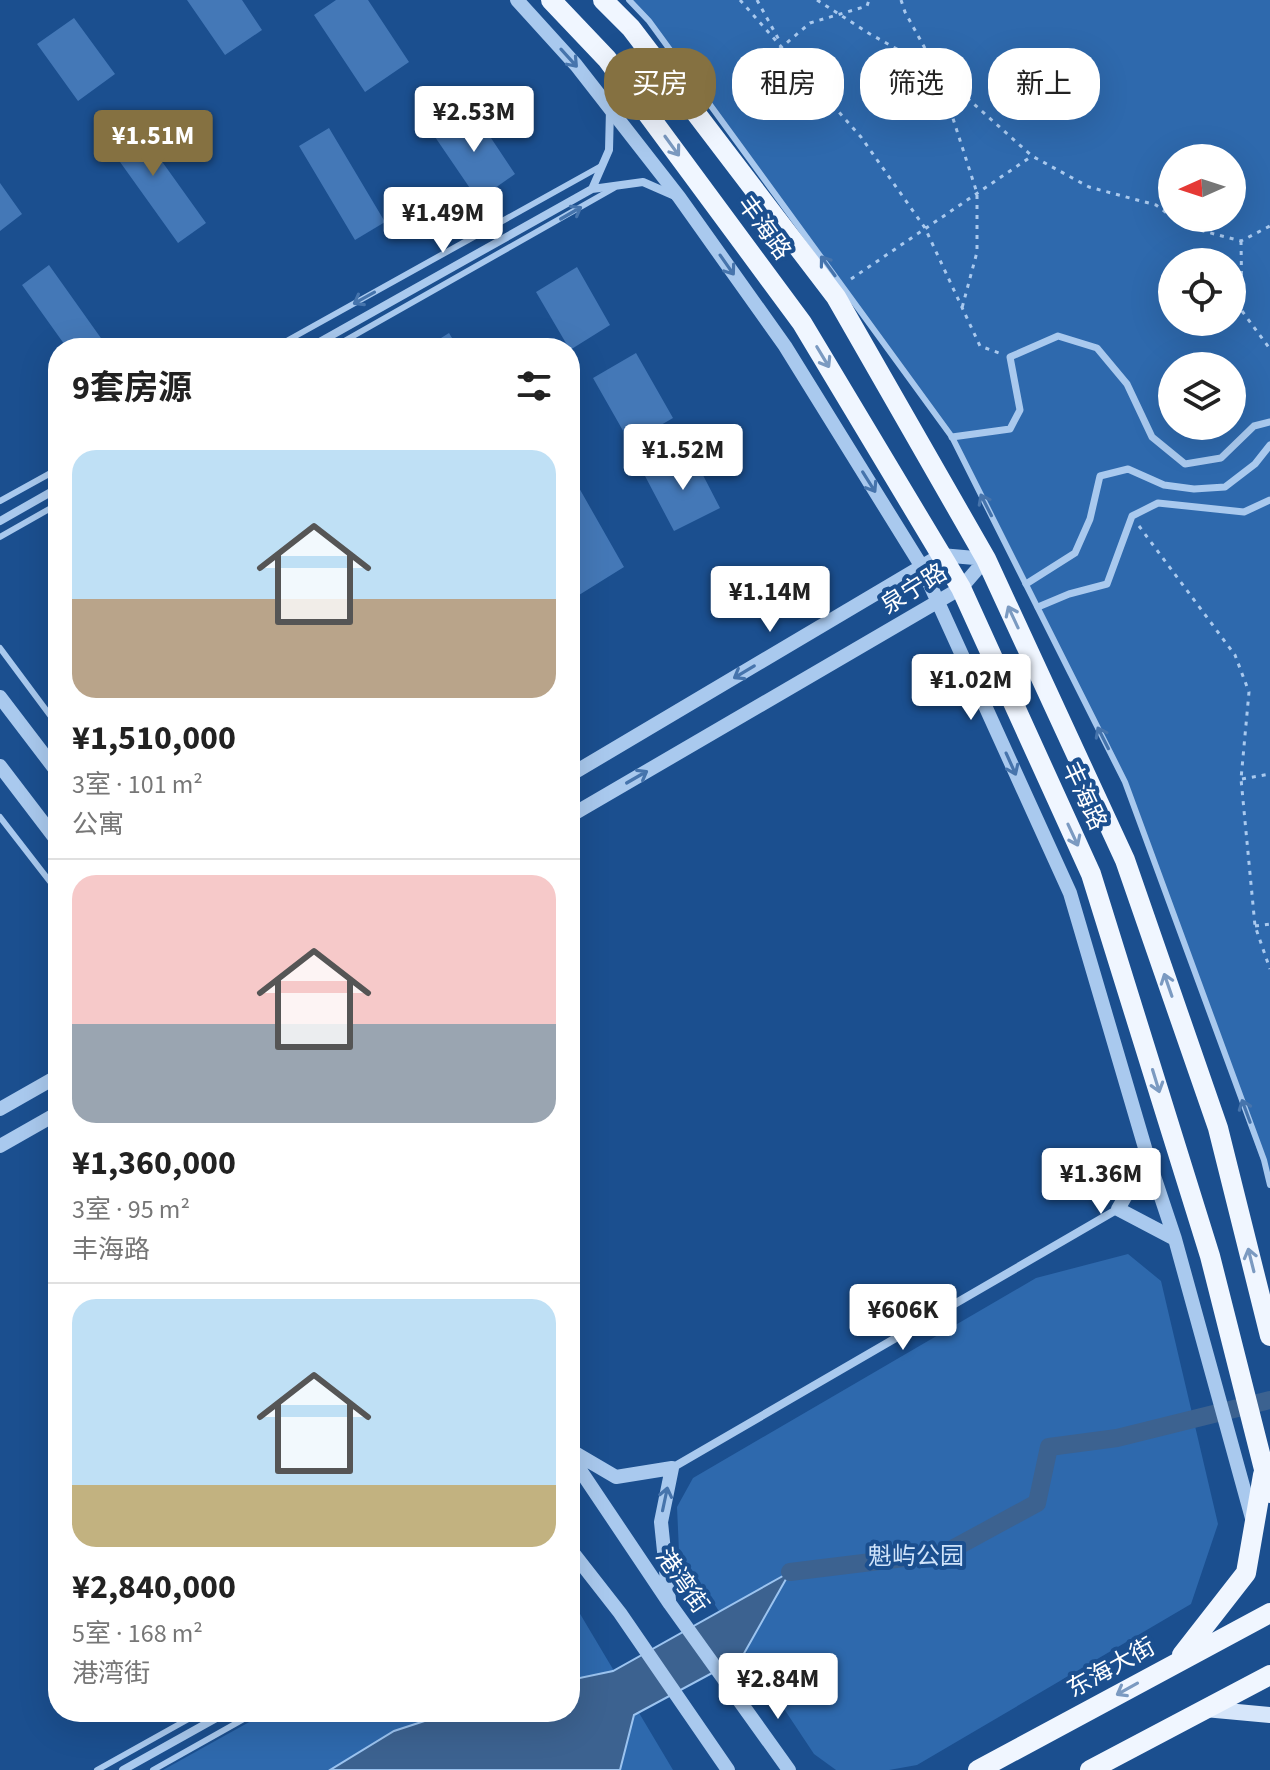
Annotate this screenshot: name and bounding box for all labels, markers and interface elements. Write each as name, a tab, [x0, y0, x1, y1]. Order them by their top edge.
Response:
one-way arrow	[560, 47, 578, 67]
chip: 买房	[604, 48, 716, 120]
chip: 租房	[732, 48, 844, 120]
chip: 筛选	[860, 48, 972, 120]
chip: 新上	[988, 48, 1100, 120]
pin: ¥2.53M	[409, 86, 539, 154]
text: ¥2.53M	[433, 93, 515, 130]
pin: ¥1.51M	[88, 110, 218, 178]
text: ¥1.51M	[112, 117, 194, 154]
one-way arrow	[663, 135, 680, 156]
north arrow	[1158, 144, 1246, 232]
map controls	[1158, 144, 1246, 440]
pin: ¥1.49M	[378, 187, 508, 255]
street label: 丰海路	[729, 189, 799, 267]
text: ¥1.49M	[402, 194, 484, 231]
one-way arrow	[558, 204, 582, 220]
button: locate	[1158, 248, 1246, 336]
one-way arrow	[719, 253, 735, 275]
one-way arrow	[819, 256, 836, 277]
one-way arrow	[353, 290, 376, 306]
one-way arrow	[815, 345, 831, 368]
button: layers	[1158, 352, 1246, 440]
text: 9套房源	[72, 364, 192, 413]
icon: filters	[512, 364, 556, 408]
pin: ¥1.52M	[618, 424, 748, 492]
text: ¥1.52M	[642, 431, 724, 468]
one-way arrow	[861, 470, 877, 493]
one-way arrow	[978, 494, 994, 518]
icon: home	[242, 502, 386, 646]
street label: 泉宁路	[874, 555, 954, 623]
pin: ¥1.14M	[705, 566, 835, 634]
text: ¥1.14M	[729, 573, 811, 610]
one-way arrow	[1005, 605, 1020, 629]
pin: ¥1.02M	[906, 654, 1036, 722]
text: ¥1.02M	[930, 661, 1012, 698]
one-way arrow	[733, 664, 756, 680]
text: ¥1,510,000	[72, 714, 236, 763]
one-way arrow	[1095, 726, 1110, 750]
one-way arrow	[1004, 752, 1019, 776]
street label: 丰海路	[1053, 756, 1115, 836]
text: 3室 · 101 m²	[72, 766, 203, 803]
one-way arrow	[625, 769, 649, 784]
text: 公寓	[72, 806, 124, 843]
one-way arrow	[1067, 822, 1082, 846]
icon: home	[242, 927, 386, 1071]
one-way arrow	[1160, 972, 1175, 997]
one-way arrow	[1149, 1068, 1164, 1093]
one-way arrow	[1238, 1099, 1252, 1124]
text: ¥1,360,000	[72, 1139, 236, 1188]
pin: ¥1.36M	[1036, 1148, 1166, 1216]
text: ¥1.36M	[1060, 1155, 1142, 1192]
text: 3室 · 95 m²	[72, 1191, 190, 1228]
text: 丰海路	[72, 1231, 150, 1268]
one-way arrow	[1243, 1248, 1258, 1274]
pin: ¥606K	[847, 1284, 959, 1352]
text: ¥606K	[868, 1291, 938, 1328]
icon: home	[242, 1351, 386, 1495]
one-way arrow	[658, 1487, 673, 1513]
park label: 魁屿公园	[868, 1539, 964, 1574]
street label: 港湾街	[647, 1541, 717, 1621]
text: ¥2,840,000	[72, 1563, 236, 1612]
text: 5室 · 168 m²	[72, 1615, 203, 1652]
street label: 东海大街	[1061, 1629, 1161, 1707]
pin: ¥2.84M	[713, 1653, 843, 1721]
text: 港湾街	[72, 1655, 150, 1692]
text: ¥2.84M	[737, 1660, 819, 1697]
one-way arrow	[1116, 1681, 1139, 1697]

